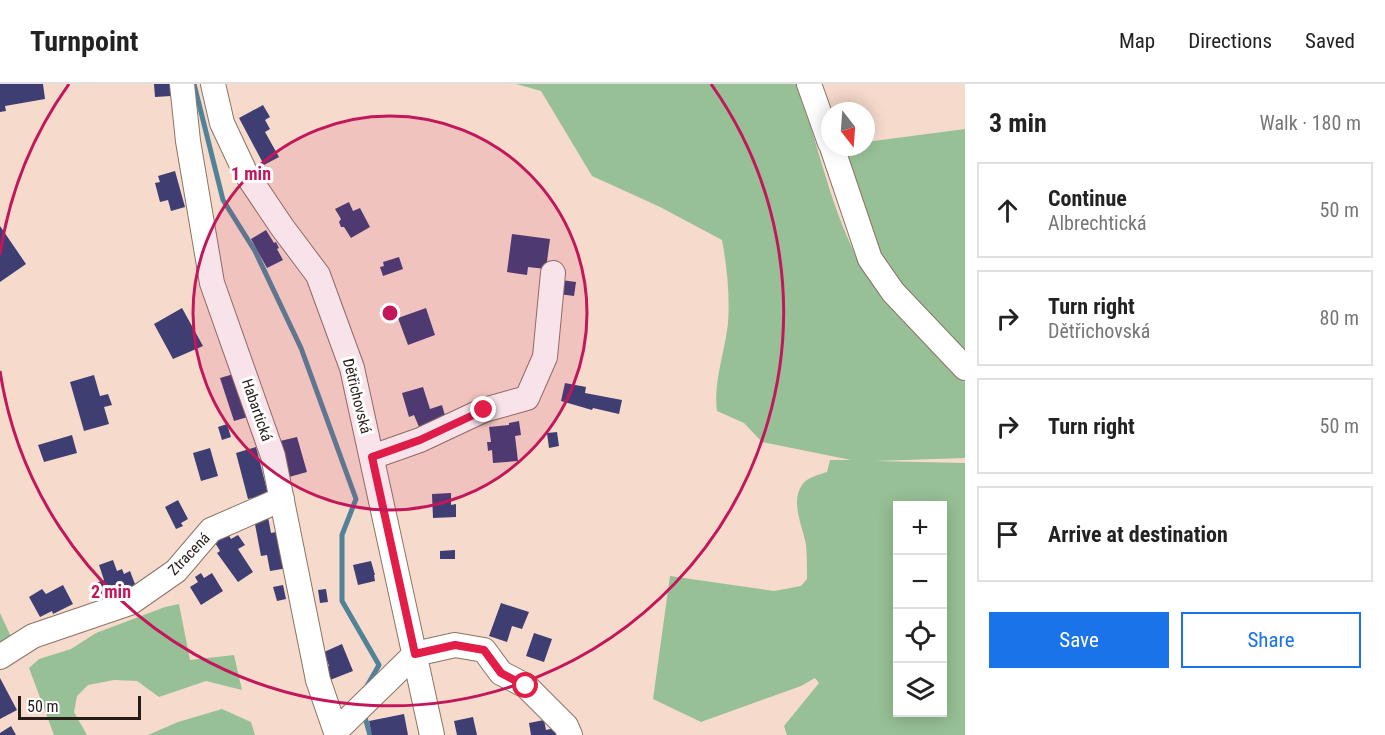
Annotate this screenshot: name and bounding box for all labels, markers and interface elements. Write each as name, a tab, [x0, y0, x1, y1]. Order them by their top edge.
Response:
text: Turnpoint	[30, 25, 138, 58]
text: Map	[1119, 29, 1155, 53]
text: Directions	[1188, 29, 1272, 53]
text: Saved	[1305, 29, 1355, 53]
north arrow	[821, 102, 875, 156]
text: 3 min	[989, 108, 1047, 138]
text: Walk · 180 m	[1260, 111, 1361, 135]
text: 1 min	[231, 163, 271, 184]
text: Continue	[1048, 186, 1127, 211]
icon: ahead	[991, 194, 1024, 227]
text: 50 m	[1320, 198, 1359, 222]
text: Albrechtická	[1048, 211, 1147, 235]
text: Turn right	[1048, 294, 1135, 319]
icon: right	[991, 302, 1024, 335]
centre of rings	[380, 303, 400, 323]
text: 80 m	[1320, 306, 1359, 330]
text: Dětřichovská	[1048, 319, 1150, 343]
street label: Dětřichovská	[339, 357, 375, 435]
street label: Habartická	[238, 376, 276, 444]
route end	[470, 396, 496, 422]
icon: right	[991, 410, 1024, 443]
text: Turn right	[1048, 414, 1135, 439]
text: 50 m	[1320, 414, 1359, 438]
map controls	[893, 501, 947, 717]
button: +	[893, 501, 947, 555]
icon: arrive	[991, 518, 1024, 551]
text: Arrive at destination	[1048, 522, 1228, 547]
street label: Ztracená	[164, 529, 214, 579]
button: −	[893, 555, 947, 609]
text: 2 min	[91, 581, 131, 602]
button: locate	[893, 609, 947, 663]
button: Save	[989, 612, 1169, 668]
button: Share	[1181, 612, 1361, 668]
button: layers	[893, 663, 947, 717]
route start	[512, 672, 538, 698]
scale bar	[18, 693, 141, 720]
text: 50 m	[27, 697, 59, 716]

